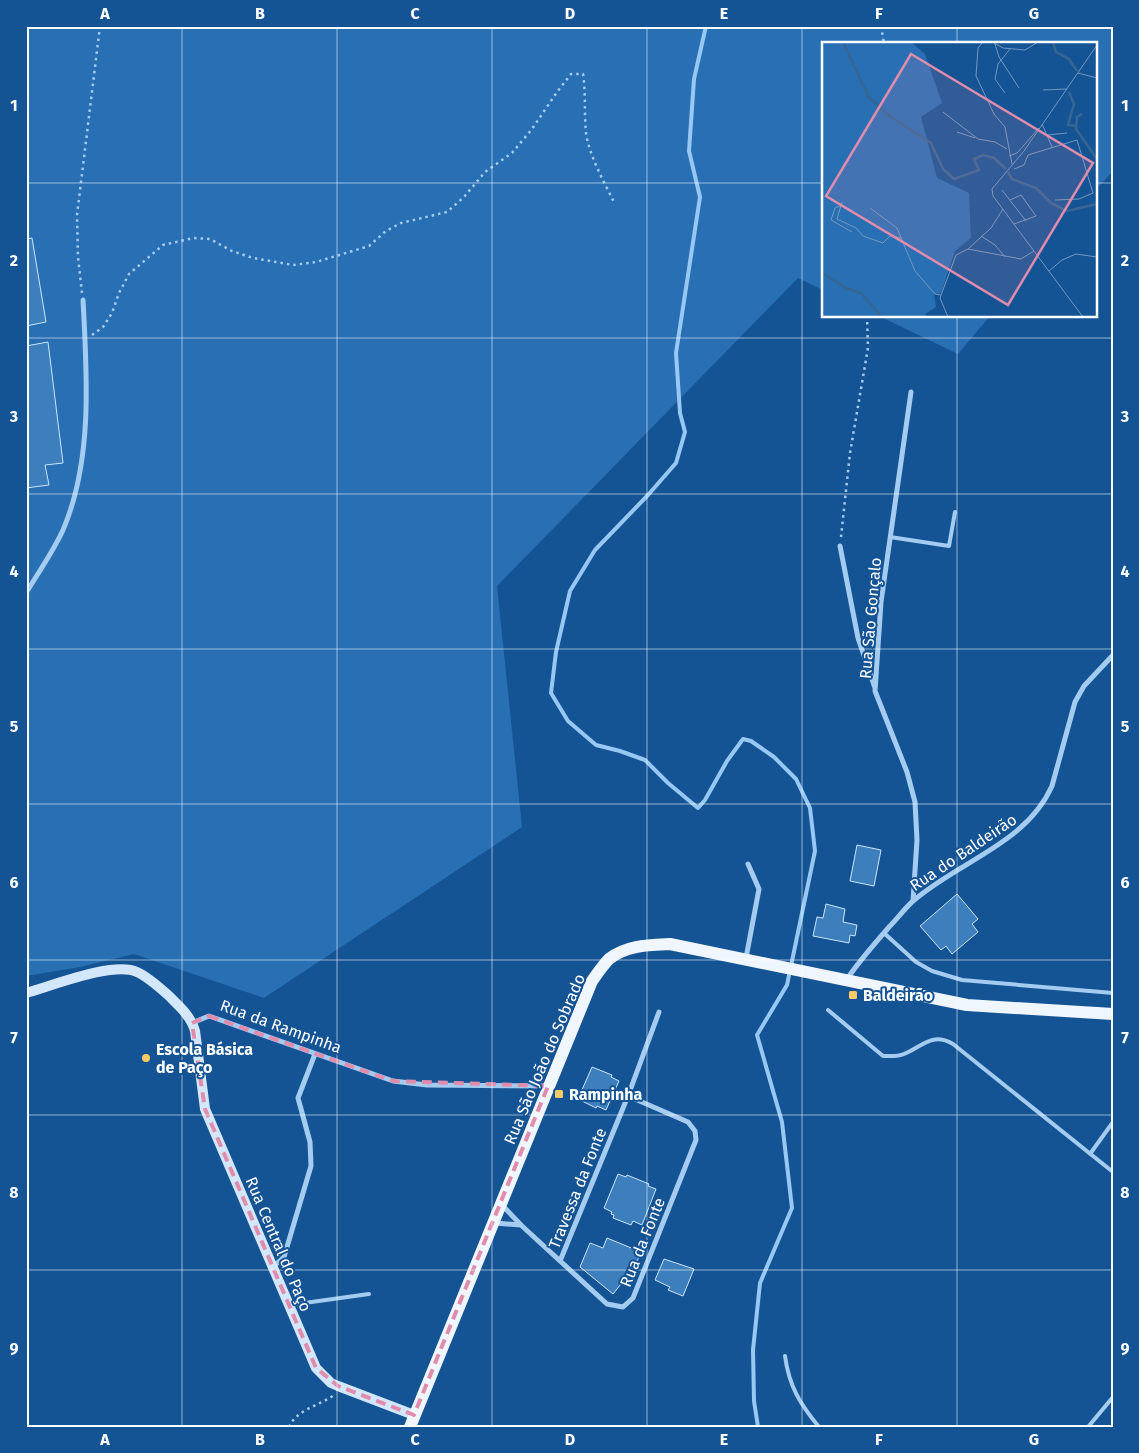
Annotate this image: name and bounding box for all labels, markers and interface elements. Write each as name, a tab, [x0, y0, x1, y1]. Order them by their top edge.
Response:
text: A	[99, 4, 110, 23]
text: B	[255, 4, 265, 23]
text: C	[410, 4, 420, 23]
text: D	[565, 4, 575, 23]
text: E	[720, 4, 728, 23]
text: F	[875, 4, 883, 23]
text: G	[1029, 4, 1039, 23]
inset map	[822, 42, 1096, 318]
text: 1	[10, 96, 18, 115]
text: 1	[1121, 96, 1129, 115]
text: 2	[10, 251, 18, 270]
text: 2	[1121, 251, 1129, 270]
text: 3	[9, 407, 18, 426]
text: 3	[1120, 407, 1129, 426]
street label: Rua São Gonçalo	[856, 557, 886, 680]
text: 4	[9, 562, 19, 581]
text: 4	[1120, 562, 1130, 581]
text: 5	[10, 717, 19, 736]
text: 5	[1121, 717, 1130, 736]
street label: Rua do Baldeirão	[906, 810, 1020, 895]
text: 6	[9, 873, 19, 892]
text: 6	[1120, 873, 1130, 892]
street label: Rua São João do Sobrado	[500, 971, 589, 1147]
place label: Baldeirão	[863, 986, 933, 1005]
marker: Baldeirão	[847, 989, 859, 1001]
street label: Rua da Rampinha	[218, 996, 344, 1057]
text: 7	[10, 1028, 18, 1047]
text: 7	[1121, 1028, 1129, 1047]
place label: Escola Básica de Paço	[156, 1040, 253, 1078]
marker: Escola Básica de Paço	[140, 1052, 152, 1064]
place label: Rampinha	[569, 1085, 643, 1104]
marker: Rampinha	[553, 1088, 565, 1100]
street label: Travessa da Fonte	[545, 1125, 610, 1251]
street label: Rua Central do Paço	[241, 1174, 316, 1315]
text: 8	[9, 1183, 19, 1202]
text: 8	[1120, 1183, 1130, 1202]
street label: Rua da Fonte	[616, 1195, 669, 1290]
text: 9	[10, 1339, 19, 1358]
text: 9	[1121, 1339, 1130, 1358]
text: A	[99, 1430, 110, 1449]
text: B	[255, 1430, 265, 1449]
text: C	[410, 1430, 420, 1449]
text: D	[565, 1430, 575, 1449]
text: E	[720, 1430, 728, 1449]
text: F	[875, 1430, 883, 1449]
text: G	[1029, 1430, 1039, 1449]

